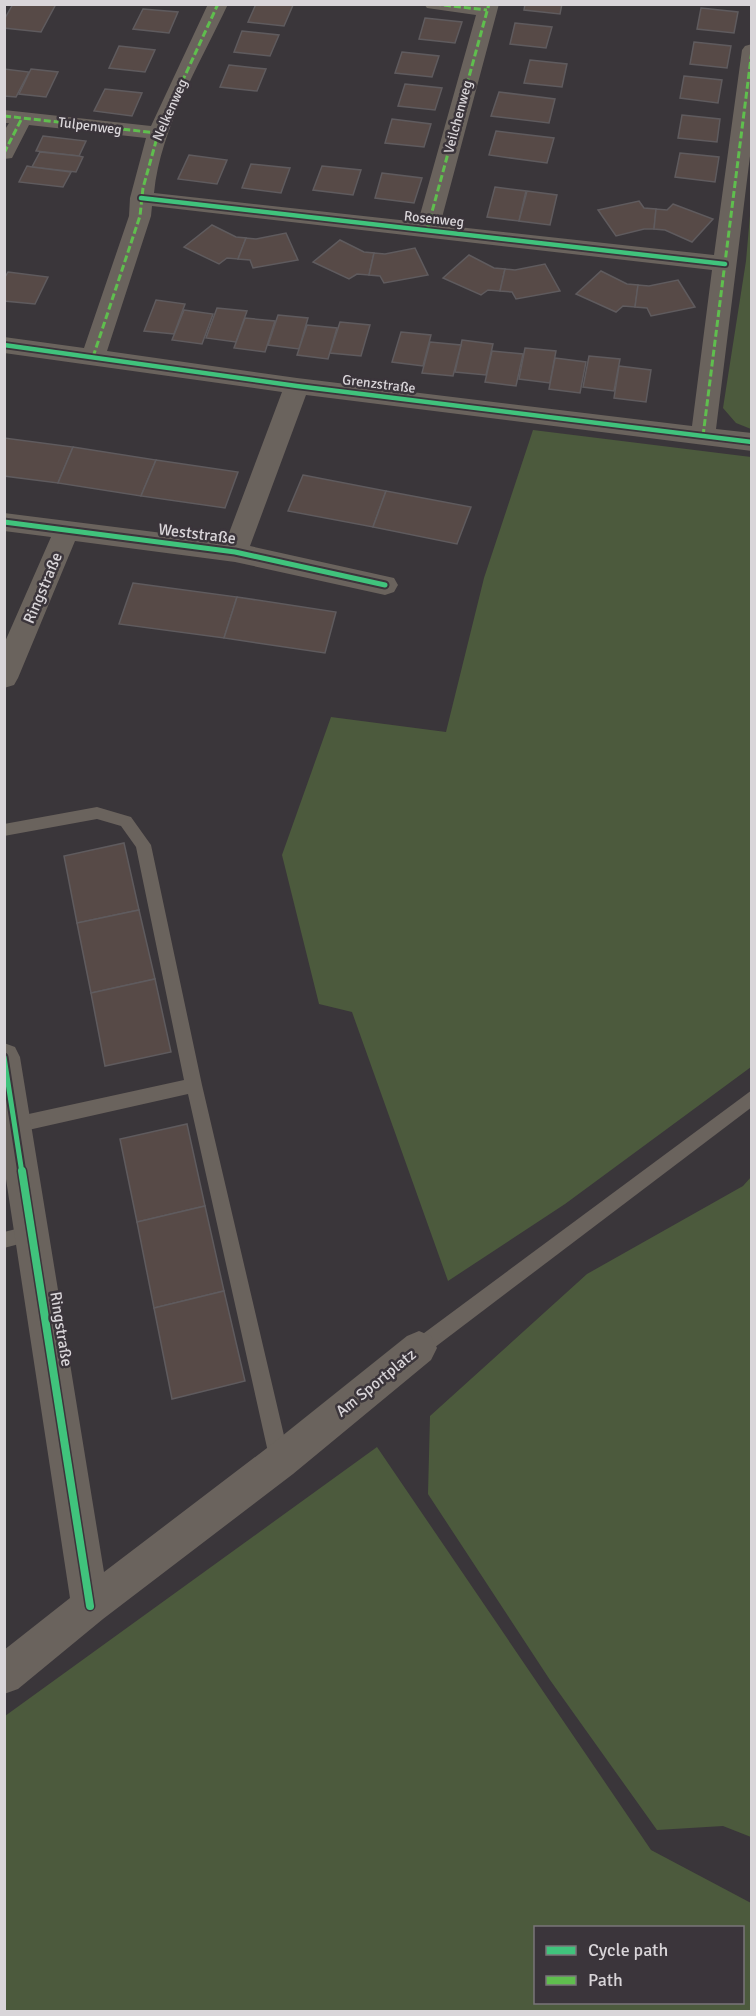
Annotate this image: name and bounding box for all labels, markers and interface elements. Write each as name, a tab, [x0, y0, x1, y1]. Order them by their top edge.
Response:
street label: Nelkenweg	[149, 76, 191, 144]
street label: Veilchenweg	[440, 79, 476, 155]
street label: Tulpenweg	[57, 114, 123, 138]
street label: Rosenweg	[403, 207, 465, 231]
street label: Grenzstraße	[341, 371, 417, 397]
street label: Weststraße	[157, 519, 237, 549]
street label: Ringstraße	[19, 549, 67, 627]
street label: Ringstraße	[45, 1290, 77, 1368]
street label: Am Sportplatz	[332, 1344, 420, 1422]
legend	[534, 1926, 744, 2004]
text: Cycle path	[588, 1939, 668, 1961]
text: Path	[588, 1969, 623, 1991]

